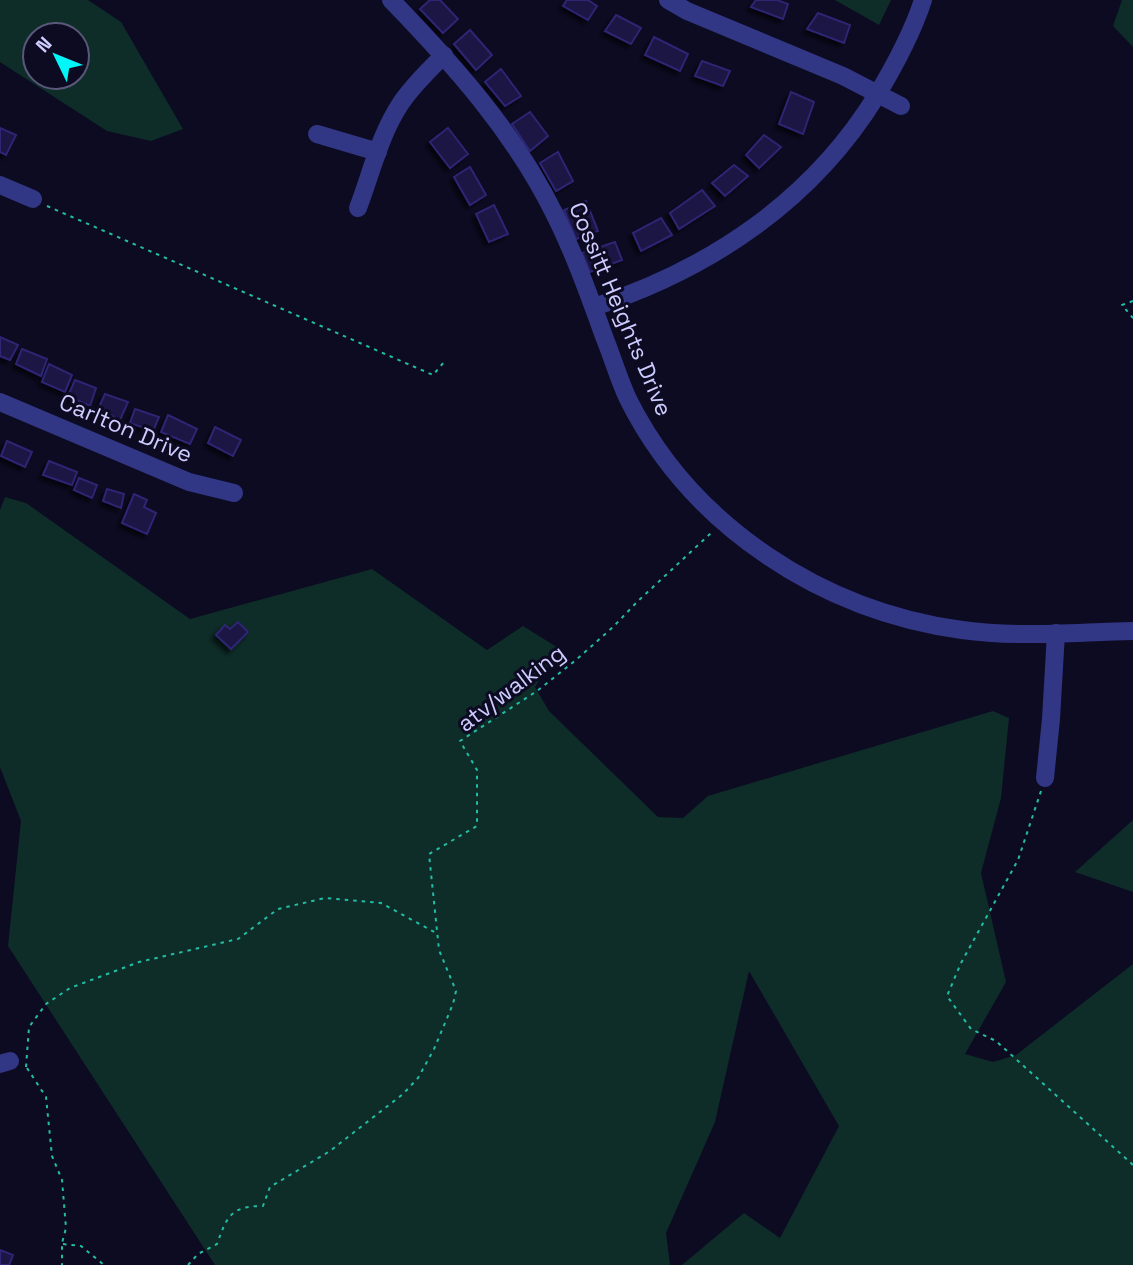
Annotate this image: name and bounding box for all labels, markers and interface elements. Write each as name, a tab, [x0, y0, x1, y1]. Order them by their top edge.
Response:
north arrow	[21, 21, 91, 91]
text: N	[30, 32, 57, 58]
street label: Cossitt Heights Drive	[562, 198, 680, 420]
street label: Carlton Drive	[55, 386, 197, 470]
street label: atv/walking	[451, 638, 571, 738]

